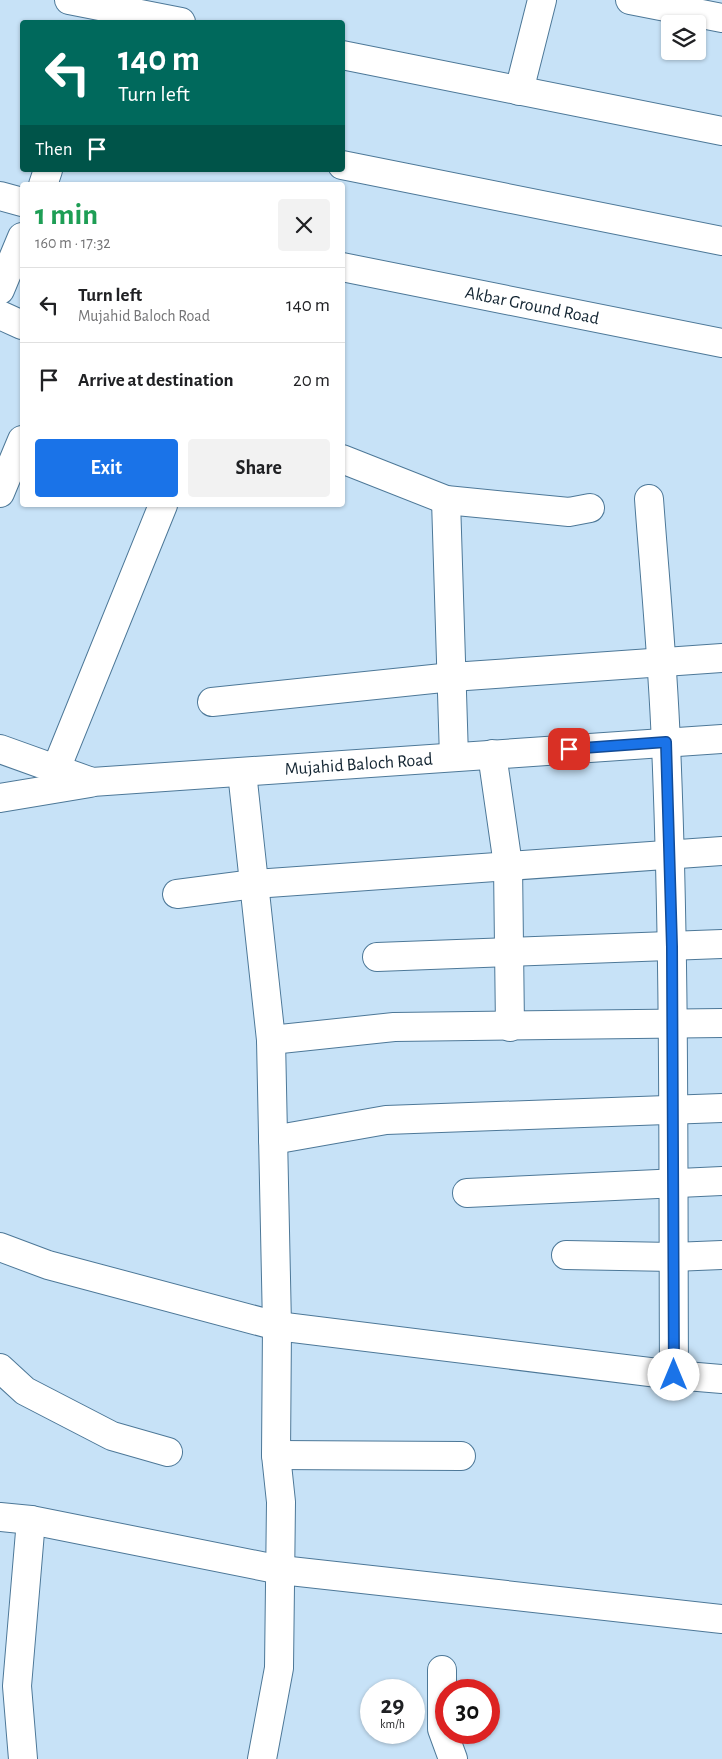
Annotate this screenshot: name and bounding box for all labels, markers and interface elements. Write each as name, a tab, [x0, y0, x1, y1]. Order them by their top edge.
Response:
map controls	[661, 15, 706, 60]
button: layers	[661, 15, 706, 60]
icon: left	[35, 40, 100, 105]
text: 140 m	[118, 42, 200, 77]
text: Turn left	[118, 83, 190, 105]
icon: arrive	[83, 135, 111, 163]
text: Then	[35, 140, 73, 159]
button: close	[278, 199, 330, 251]
text: 1 min	[35, 200, 98, 230]
text: 160 m · 17:32	[35, 235, 111, 251]
street label: Akbar Ground Road	[463, 284, 601, 328]
text: Turn left	[78, 286, 142, 305]
icon: left	[35, 291, 63, 319]
text: 140 m	[286, 296, 330, 315]
text: Mujahid Baloch Road	[78, 308, 210, 324]
icon: arrive	[35, 366, 63, 394]
text: Arrive at destination	[78, 371, 234, 390]
text: 20 m	[293, 371, 330, 390]
button: Exit	[35, 439, 178, 497]
button: Share	[188, 439, 330, 497]
pin	[548, 728, 590, 770]
icon: arrive	[555, 735, 583, 763]
street label: Mujahid Baloch Road	[284, 751, 433, 779]
position arrow	[647, 1348, 699, 1400]
speed limit sign: 30	[435, 1679, 500, 1744]
text: 29	[381, 1693, 404, 1718]
text: km/h	[380, 1718, 405, 1730]

